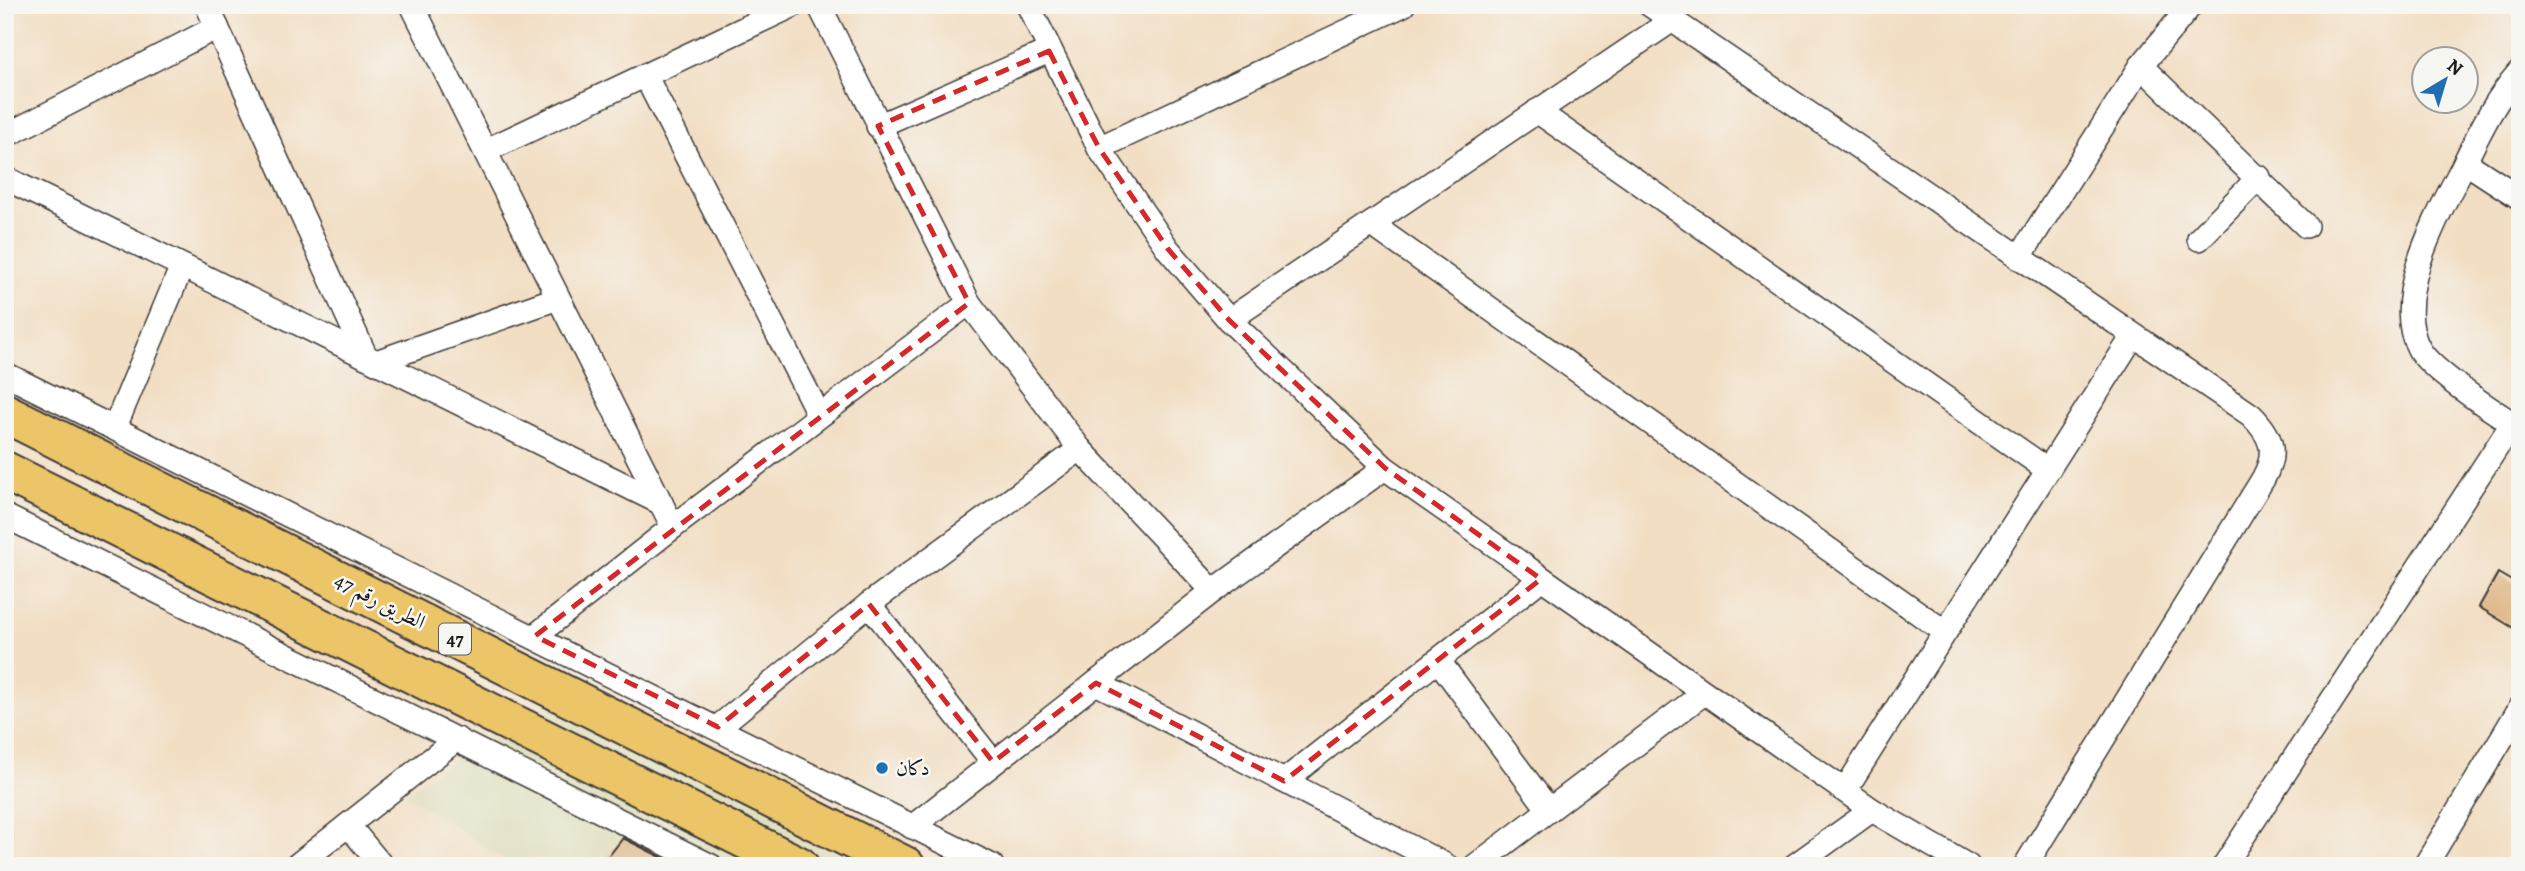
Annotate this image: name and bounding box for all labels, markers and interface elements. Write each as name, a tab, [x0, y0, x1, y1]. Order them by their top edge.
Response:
north arrow	[2410, 46, 2480, 116]
text: N	[2441, 53, 2468, 82]
street label: الطريق رقم 47	[327, 566, 430, 641]
road number: 47	[439, 624, 471, 654]
place label: دكان	[896, 754, 930, 782]
marker: دكان	[874, 760, 890, 776]

